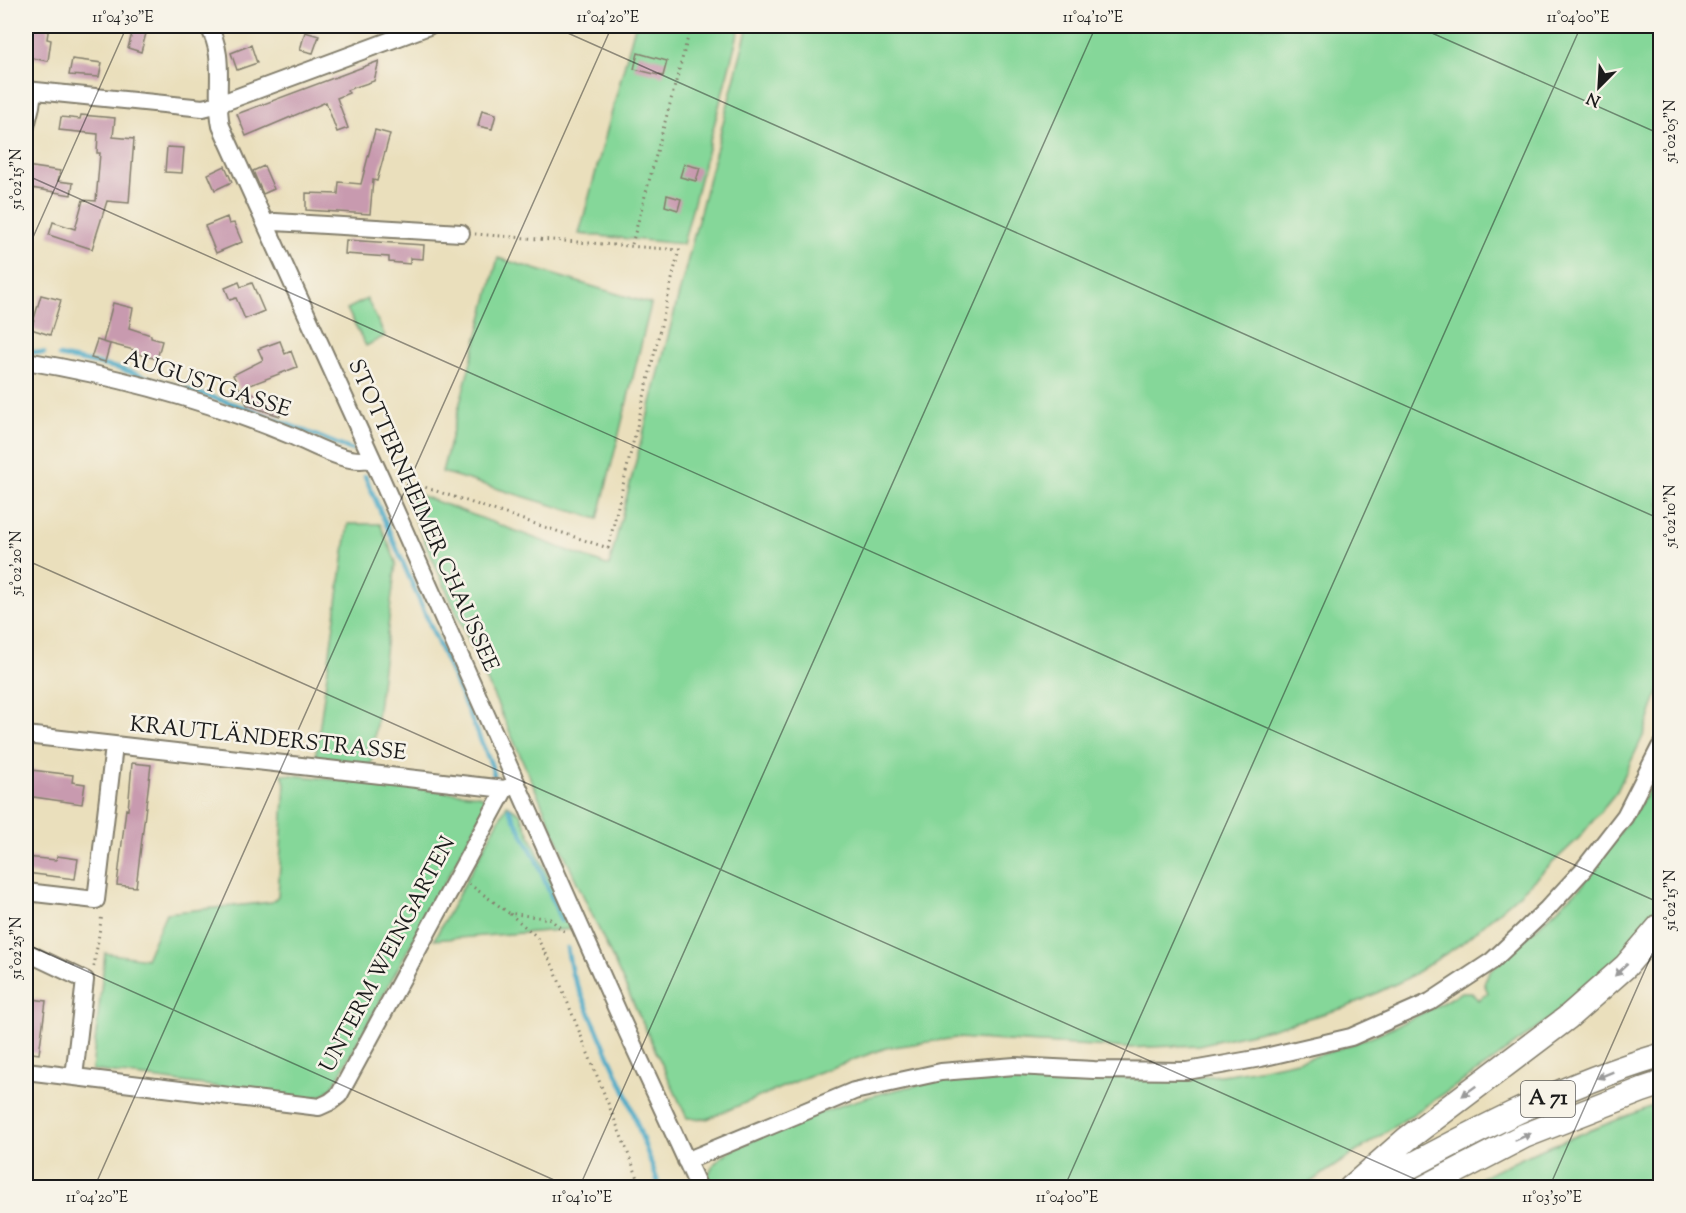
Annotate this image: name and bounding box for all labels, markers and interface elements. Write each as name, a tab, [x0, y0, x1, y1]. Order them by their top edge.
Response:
text: 11°04'30"E	[92, 8, 154, 29]
text: 11°04'20"E	[577, 8, 639, 29]
text: 11°04'10"E	[1063, 8, 1123, 29]
text: 11°04'00"E	[1547, 8, 1609, 29]
north arrow	[1569, 57, 1629, 117]
text: N	[1583, 85, 1604, 112]
text: 51°02'05"N	[1661, 100, 1682, 163]
text: 51°02'15"N	[7, 149, 28, 210]
street label: AUGUSTGASSE	[119, 343, 295, 427]
street label: STOTTERNHEIMER CHAUSSEE	[338, 355, 506, 677]
text: 51°02'10"N	[1661, 484, 1682, 549]
text: 51°02'20"N	[7, 530, 28, 597]
street label: KRAUTLÄNDERSTRASSE	[128, 710, 408, 770]
street label: UNTERM WEINGARTEN	[313, 831, 465, 1079]
text: 51°02'15"N	[1661, 870, 1682, 931]
text: 51°02'25"N	[7, 917, 28, 980]
one-way arrow	[1614, 962, 1628, 976]
one-way arrow	[1596, 1070, 1614, 1080]
road number: A 71	[1521, 1081, 1575, 1117]
one-way arrow	[1461, 1085, 1477, 1097]
one-way arrow	[1514, 1132, 1532, 1142]
text: 11°04'20"E	[66, 1188, 128, 1209]
text: 11°04'10"E	[552, 1188, 612, 1209]
text: 11°04'00"E	[1036, 1188, 1098, 1209]
text: 11°03'50"E	[1522, 1188, 1582, 1209]

